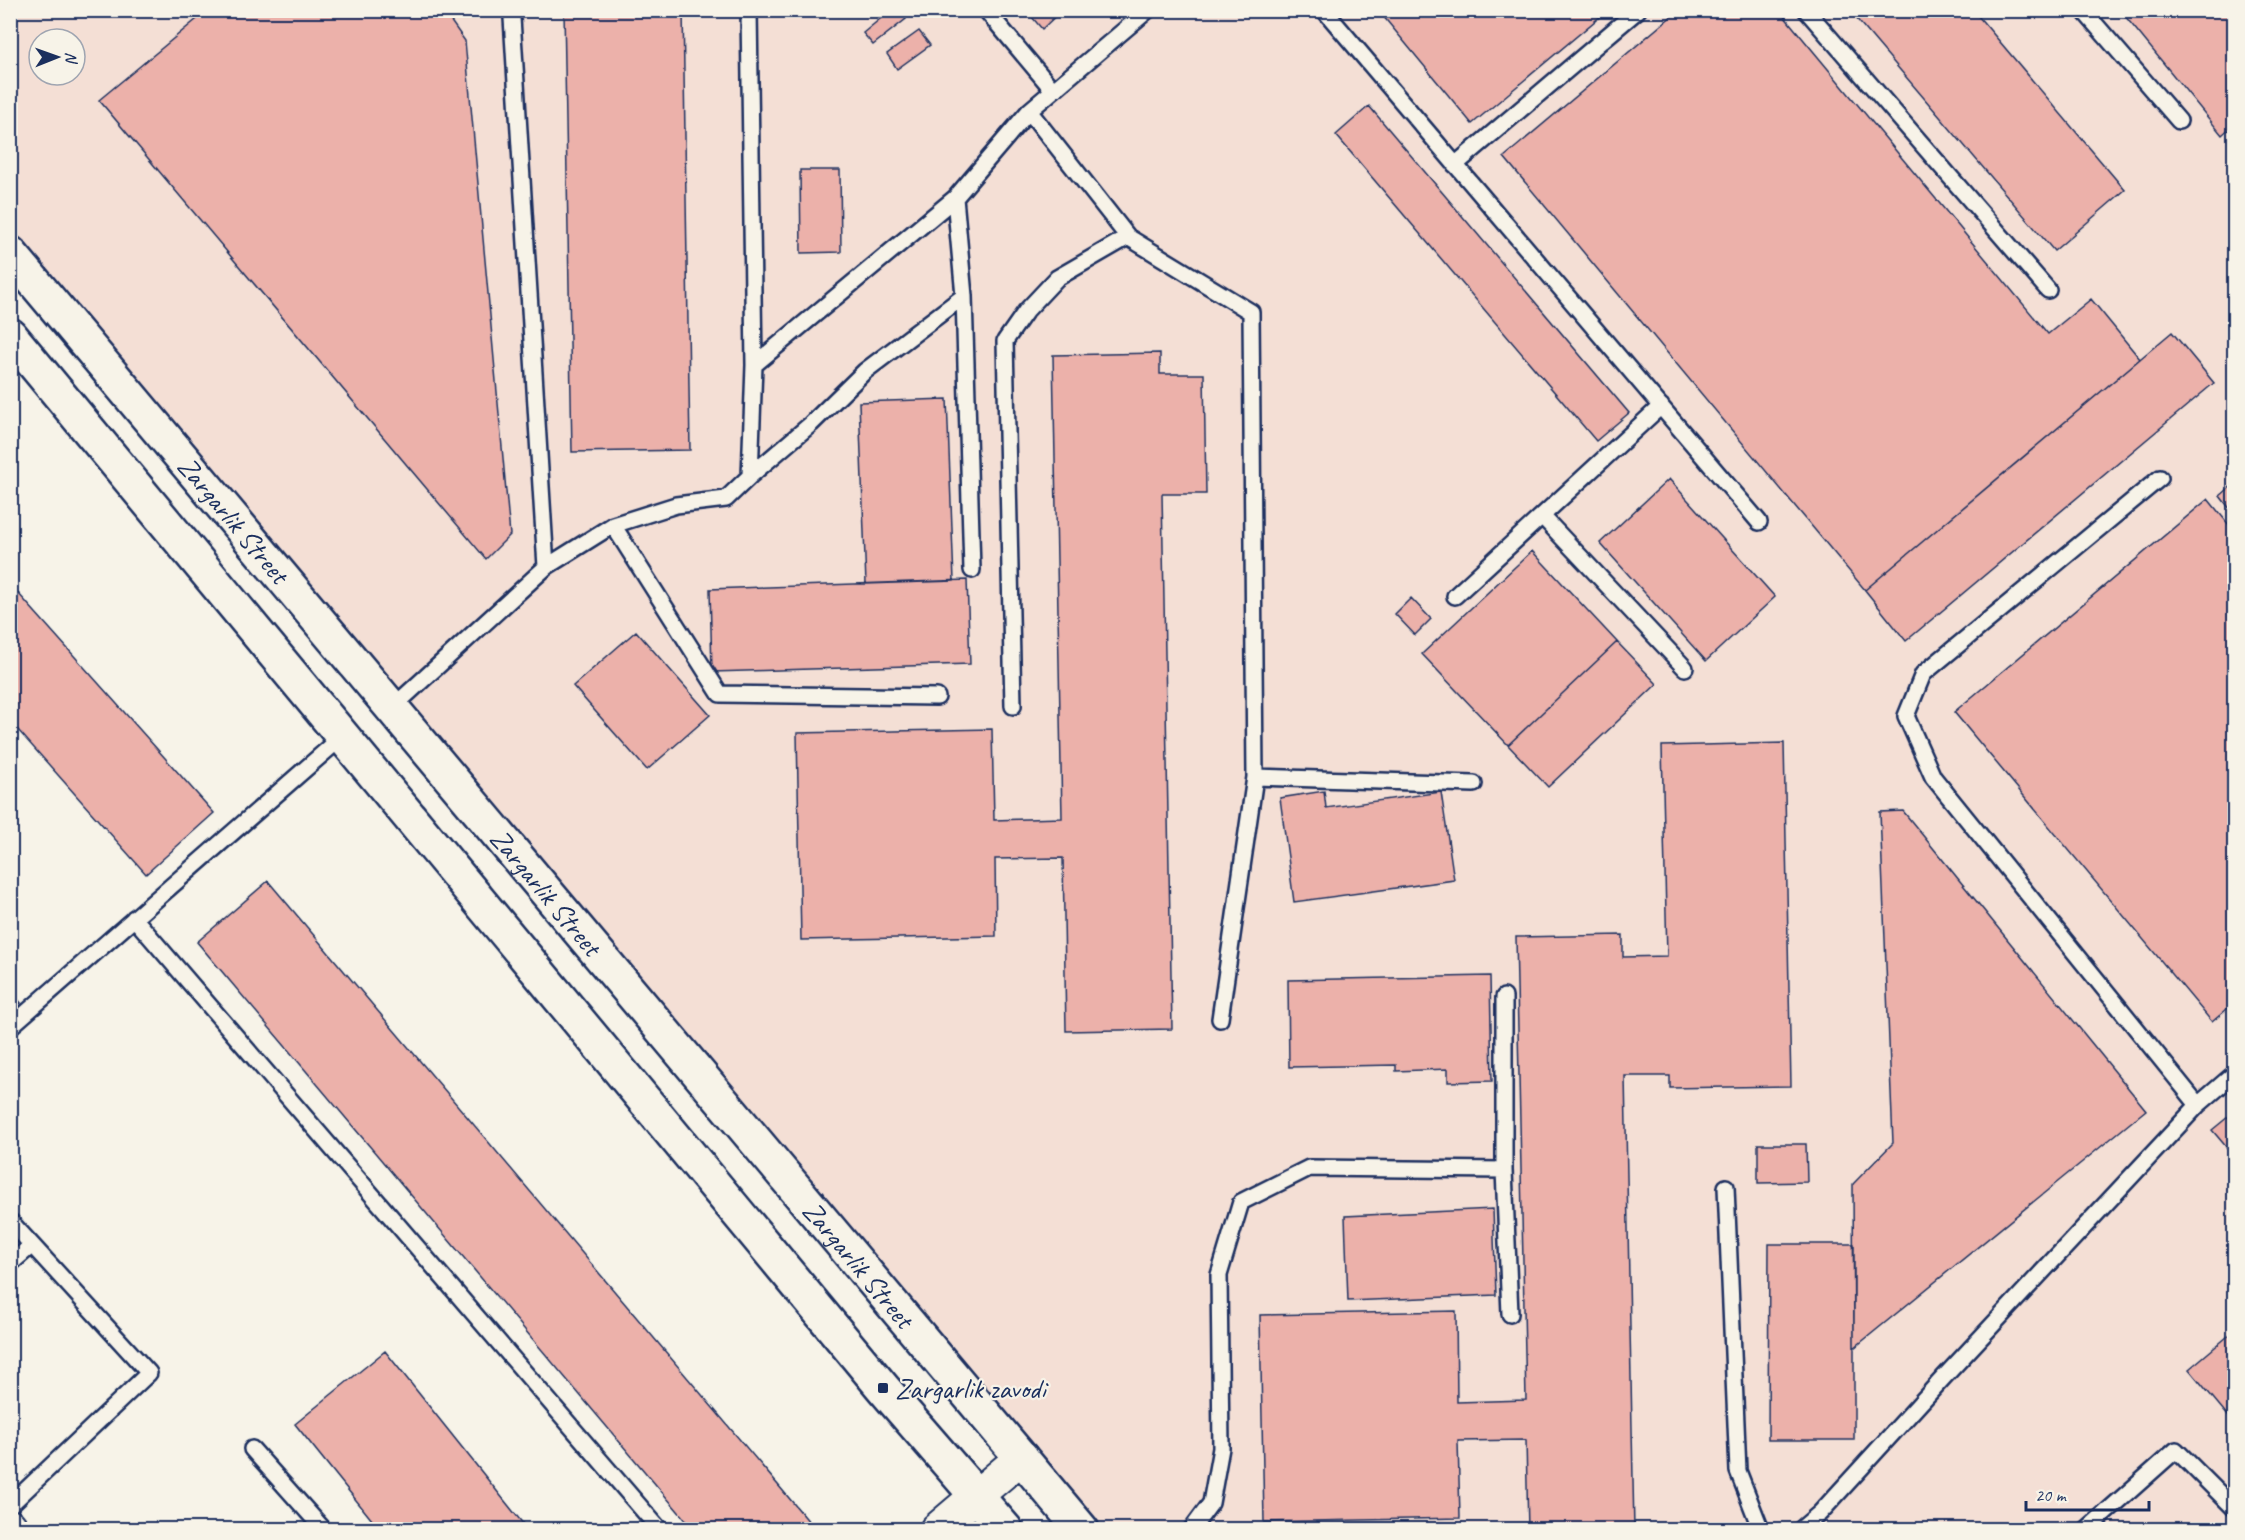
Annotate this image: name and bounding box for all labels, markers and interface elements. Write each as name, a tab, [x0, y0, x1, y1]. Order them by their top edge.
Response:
north arrow	[27, 27, 87, 87]
text: N	[61, 52, 81, 65]
street label: Zargarlik Street	[170, 449, 299, 592]
street label: Zargarlik Street	[483, 821, 611, 965]
street label: Zargarlik Street	[795, 1193, 924, 1337]
place label: Zargarlik zavodi	[895, 1371, 1049, 1406]
marker: Zargarlik zavodi	[876, 1381, 890, 1395]
scale bar	[2026, 1474, 2149, 1512]
text: 20 m	[2035, 1484, 2068, 1506]

